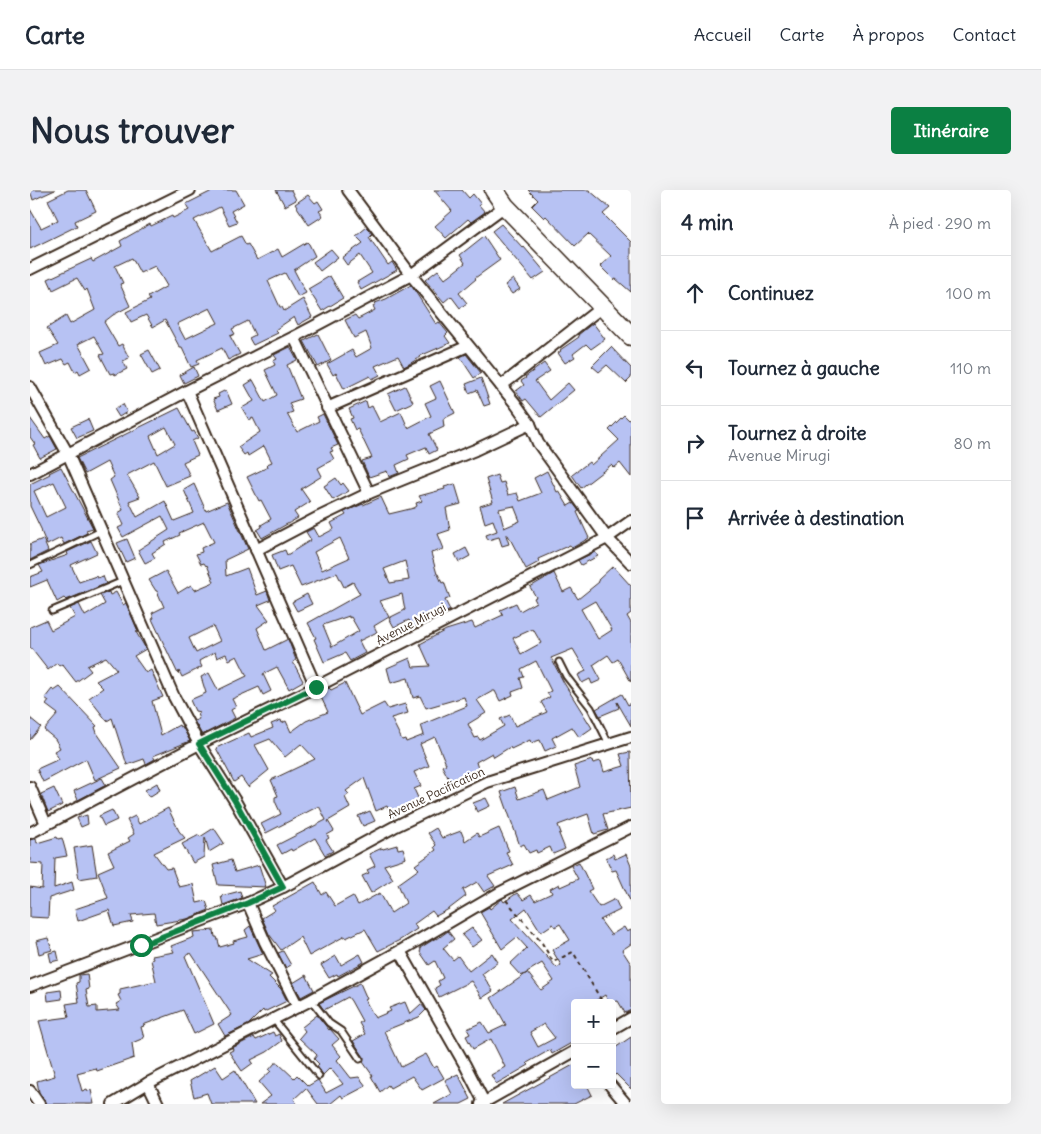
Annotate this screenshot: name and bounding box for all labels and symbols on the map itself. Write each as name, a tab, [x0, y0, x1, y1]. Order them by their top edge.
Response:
street label: Avenue Mirugi	[373, 599, 448, 648]
route end	[305, 676, 328, 699]
street label: Avenue Pacification	[385, 763, 487, 822]
route start	[130, 934, 153, 957]

